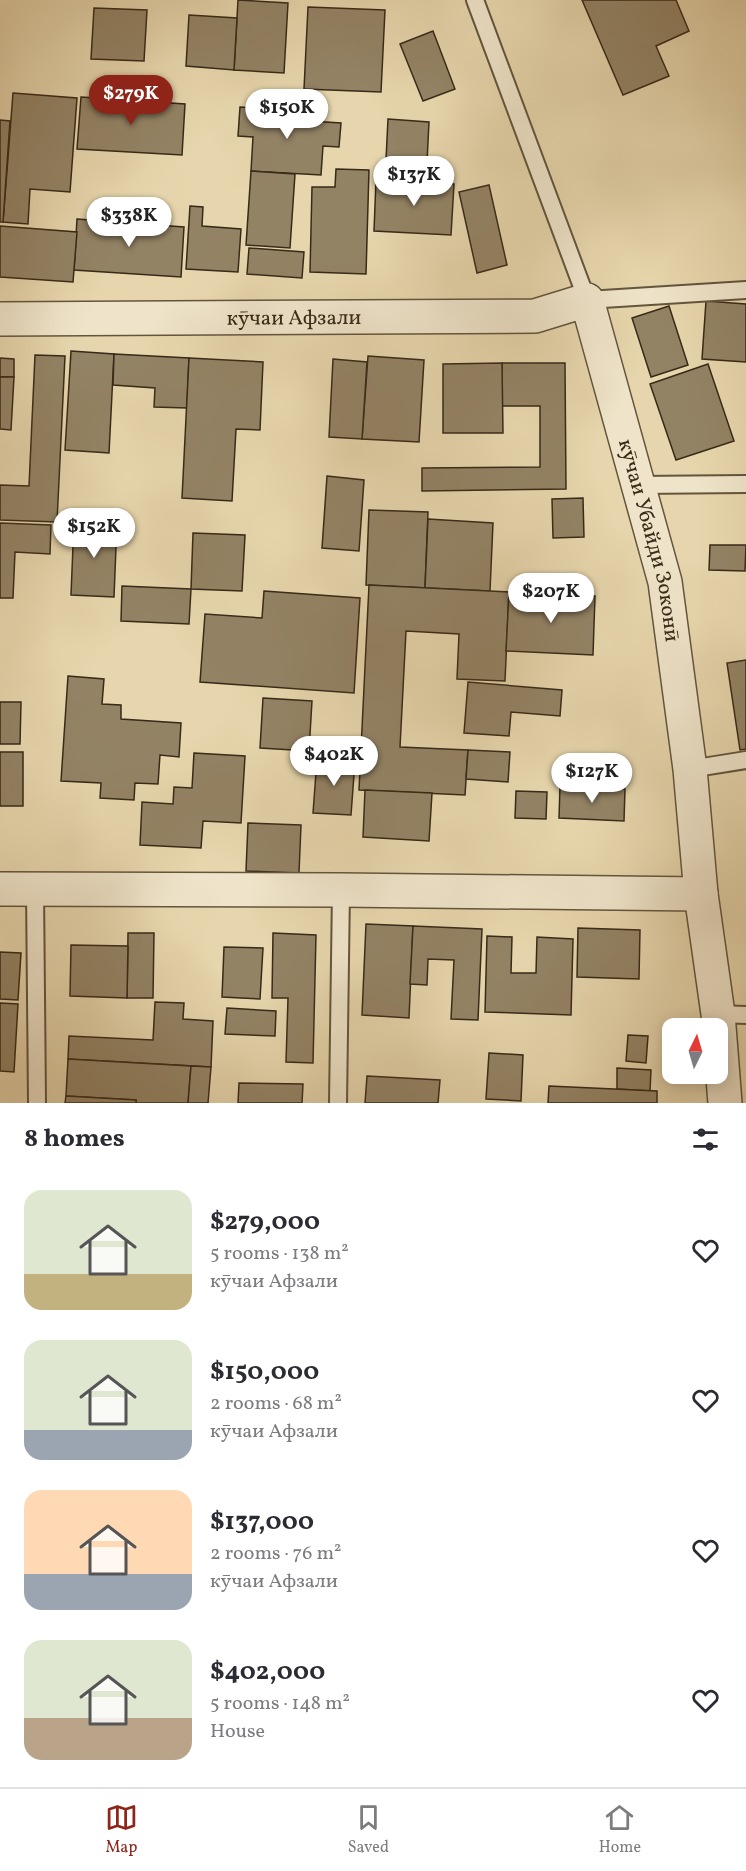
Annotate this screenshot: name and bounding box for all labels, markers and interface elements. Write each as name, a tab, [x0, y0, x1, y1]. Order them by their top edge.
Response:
pin: $279K	[89, 75, 173, 126]
text: $279K	[103, 80, 159, 108]
pin: $150K	[245, 89, 329, 140]
text: $150K	[259, 94, 315, 122]
pin: $137K	[372, 156, 456, 207]
text: $137K	[387, 161, 441, 189]
pin: $338K	[87, 197, 171, 248]
text: $338K	[101, 202, 157, 230]
street label: кӯчаи Афзали	[227, 304, 361, 334]
street label: кӯчаи Убайди Зоконӣ	[610, 436, 686, 644]
pin: $152K	[52, 508, 136, 559]
text: $152K	[67, 513, 121, 541]
pin: $207K	[509, 573, 593, 624]
text: $207K	[522, 578, 580, 606]
pin: $402K	[292, 736, 376, 787]
text: $402K	[304, 741, 364, 769]
pin: $127K	[550, 753, 634, 804]
text: $127K	[565, 758, 619, 786]
north arrow	[662, 1018, 728, 1084]
map controls	[662, 1018, 728, 1084]
text: 8 homes	[24, 1121, 125, 1157]
icon: filters	[689, 1123, 722, 1156]
text: $279,000	[210, 1204, 320, 1240]
icon: home	[72, 1214, 144, 1286]
icon: heart	[689, 1234, 722, 1267]
text: 5 rooms · 138 m²	[210, 1240, 349, 1268]
text: кӯчаи Афзали	[210, 1268, 338, 1296]
text: $150,000	[210, 1354, 319, 1390]
icon: home	[72, 1364, 144, 1436]
icon: heart	[689, 1384, 722, 1417]
text: 2 rooms · 68 m²	[210, 1390, 342, 1418]
text: кӯчаи Афзали	[210, 1418, 338, 1446]
text: $137,000	[210, 1504, 314, 1540]
icon: home	[72, 1514, 144, 1586]
icon: heart	[689, 1534, 722, 1567]
text: 2 rooms · 76 m²	[210, 1540, 342, 1568]
text: кӯчаи Афзали	[210, 1568, 338, 1596]
text: $402,000	[210, 1654, 325, 1690]
icon: home	[72, 1664, 144, 1736]
icon: heart	[689, 1684, 722, 1717]
text: 5 rooms · 148 m²	[210, 1690, 350, 1718]
text: House	[210, 1718, 265, 1746]
tab: Map	[105, 1801, 138, 1859]
tab: Saved	[348, 1801, 389, 1859]
tab: Home	[599, 1801, 641, 1859]

